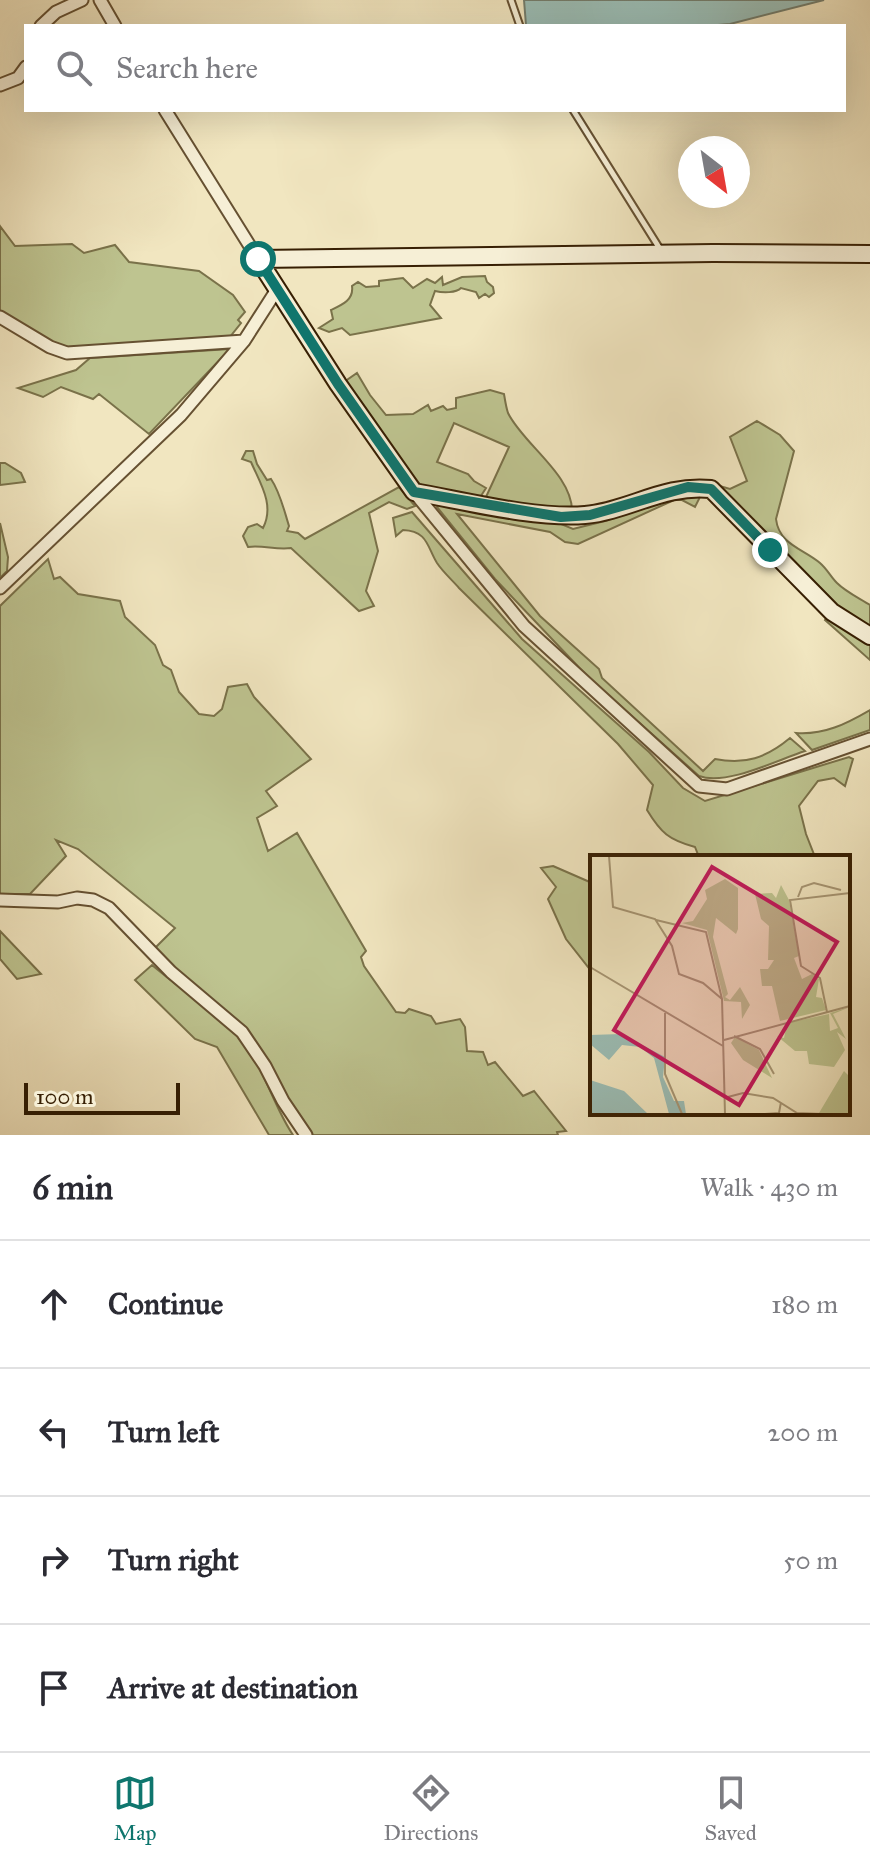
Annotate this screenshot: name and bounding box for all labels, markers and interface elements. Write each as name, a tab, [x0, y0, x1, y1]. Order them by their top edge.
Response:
search box	[24, 24, 846, 112]
icon: search	[52, 46, 96, 90]
text: Search here	[116, 50, 258, 86]
north arrow	[678, 136, 750, 208]
route start	[240, 241, 276, 277]
route end	[752, 532, 788, 568]
inset map	[590, 855, 850, 1115]
scale bar	[24, 1079, 180, 1115]
text: 100 m	[36, 1083, 93, 1110]
text: 6 min	[32, 1167, 113, 1208]
text: Walk · 430 m	[700, 1171, 838, 1203]
icon: ahead	[32, 1282, 76, 1326]
text: Continue	[108, 1286, 223, 1322]
text: 180 m	[771, 1288, 838, 1320]
icon: left	[32, 1410, 76, 1454]
text: Turn left	[108, 1414, 219, 1450]
text: 200 m	[767, 1416, 838, 1448]
icon: right	[32, 1538, 76, 1582]
text: Turn right	[108, 1542, 239, 1578]
text: 50 m	[783, 1544, 838, 1576]
icon: arrive	[32, 1666, 76, 1710]
text: Arrive at destination	[108, 1670, 358, 1706]
tab: Map	[113, 1771, 157, 1846]
tab: Directions	[383, 1771, 478, 1846]
tab: Saved	[705, 1771, 757, 1846]

